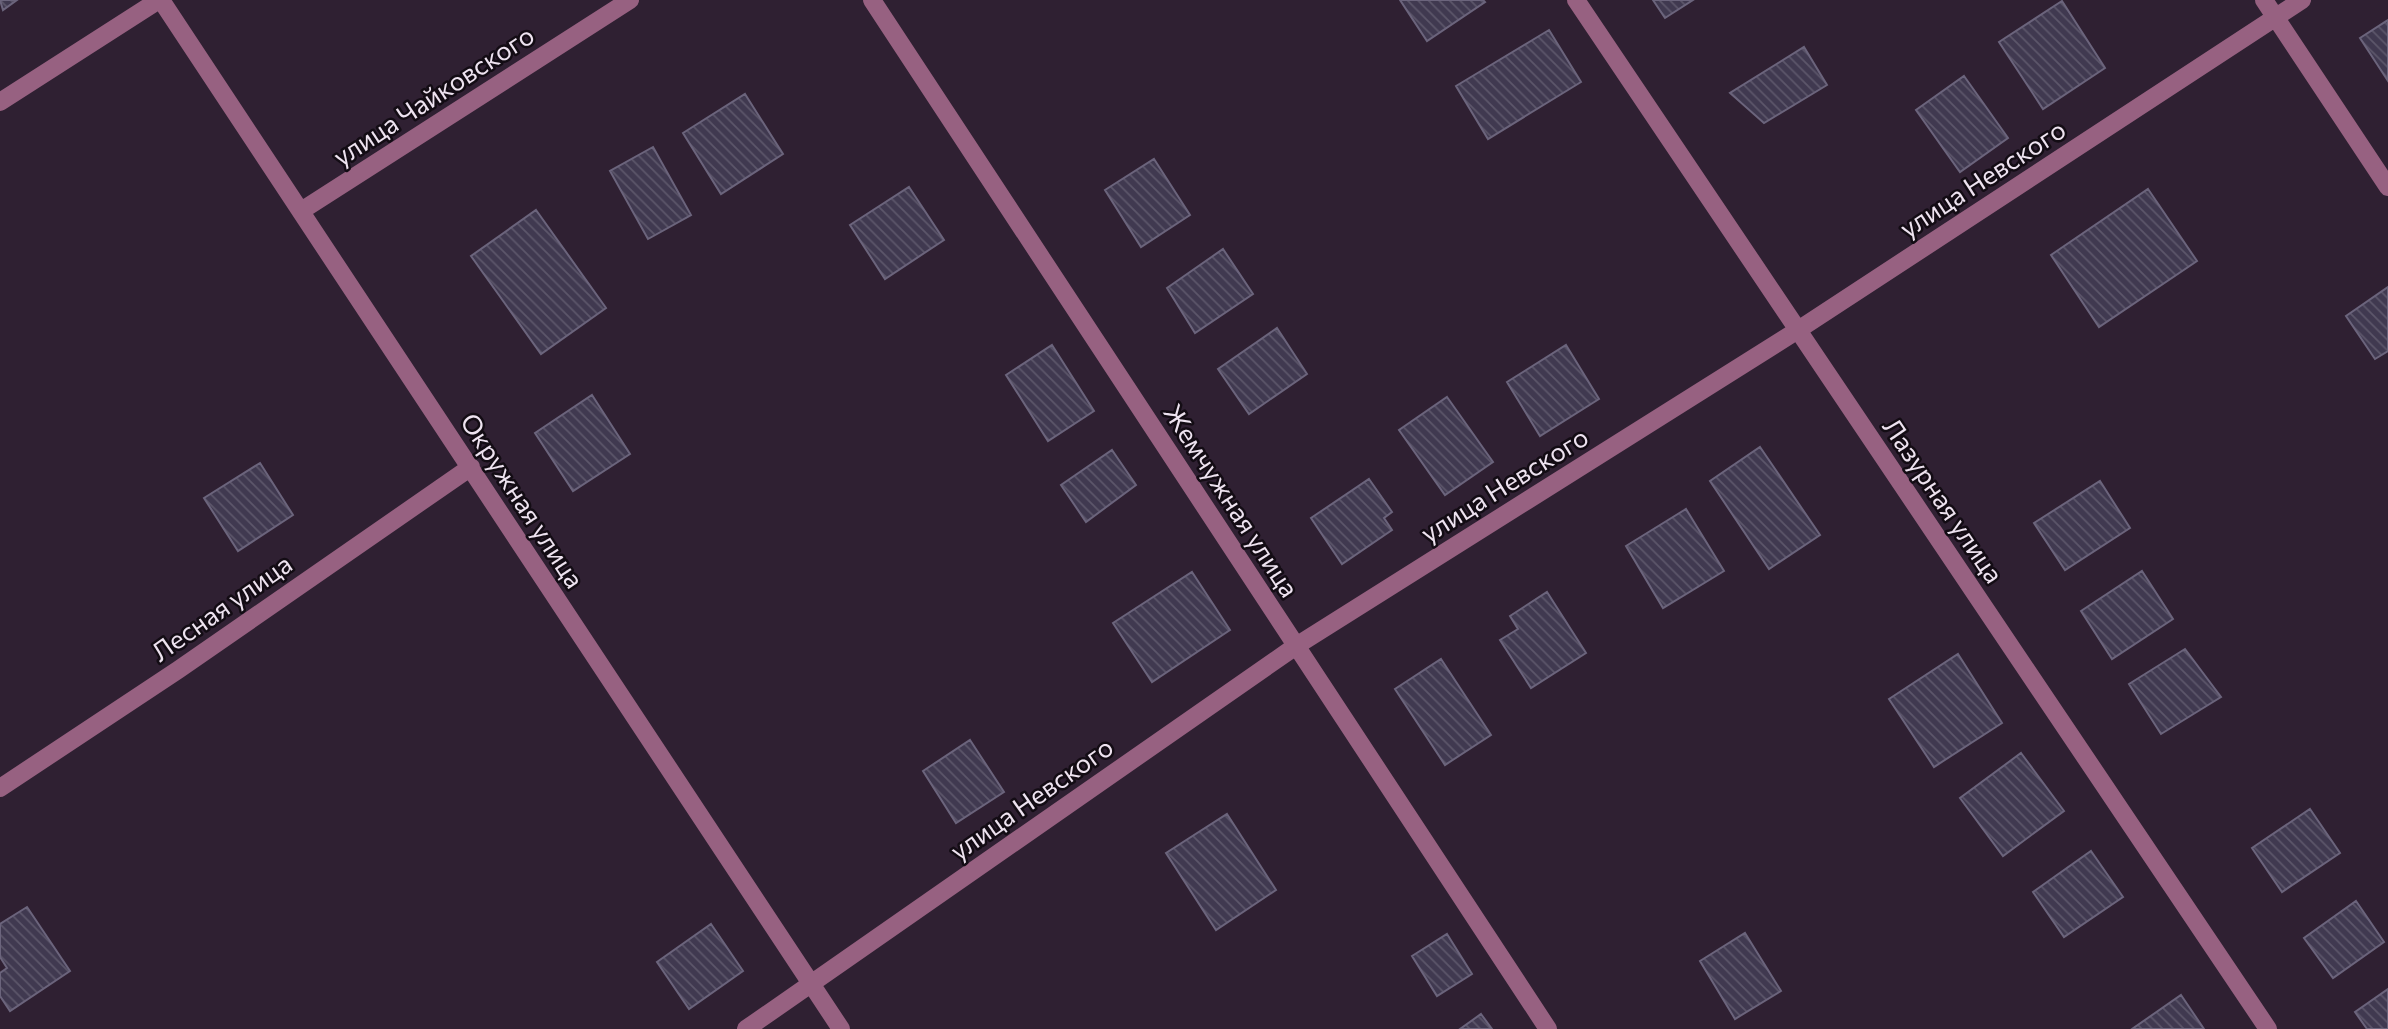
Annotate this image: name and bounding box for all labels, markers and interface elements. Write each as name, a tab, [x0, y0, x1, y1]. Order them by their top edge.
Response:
street label: улица Чайковского	[327, 19, 539, 171]
street label: улица Невского	[1893, 113, 2071, 243]
street label: Жемчужная улица	[1158, 398, 1306, 602]
street label: Окружная улица	[455, 407, 591, 593]
street label: Лазурная улица	[1877, 412, 2011, 588]
street label: улица Невского	[1415, 420, 1593, 548]
street label: Лесная улица	[145, 547, 297, 667]
street label: улица Невского	[944, 730, 1118, 866]

